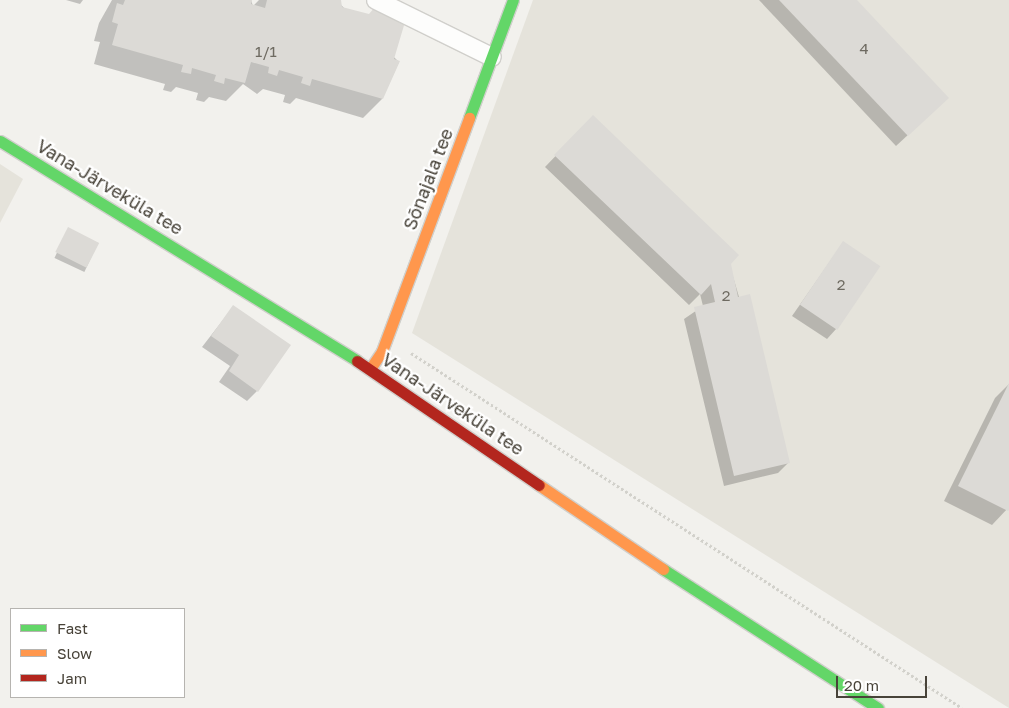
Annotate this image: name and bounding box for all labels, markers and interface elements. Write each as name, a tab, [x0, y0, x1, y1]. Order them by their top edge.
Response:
house number: 4	[859, 40, 869, 58]
house number: 1/1	[255, 43, 277, 61]
street label: Sõnajala tee	[399, 125, 457, 233]
street label: Vana-Järveküla tee	[33, 135, 187, 239]
house number: 2	[837, 276, 845, 294]
house number: 2	[722, 287, 730, 305]
street label: Vana-Järveküla tee	[378, 348, 528, 460]
legend	[10, 608, 185, 698]
text: Fast	[57, 619, 88, 637]
text: Slow	[57, 644, 92, 662]
scale bar	[839, 666, 930, 698]
text: Jam	[57, 669, 87, 687]
text: 20 m	[844, 676, 879, 694]

